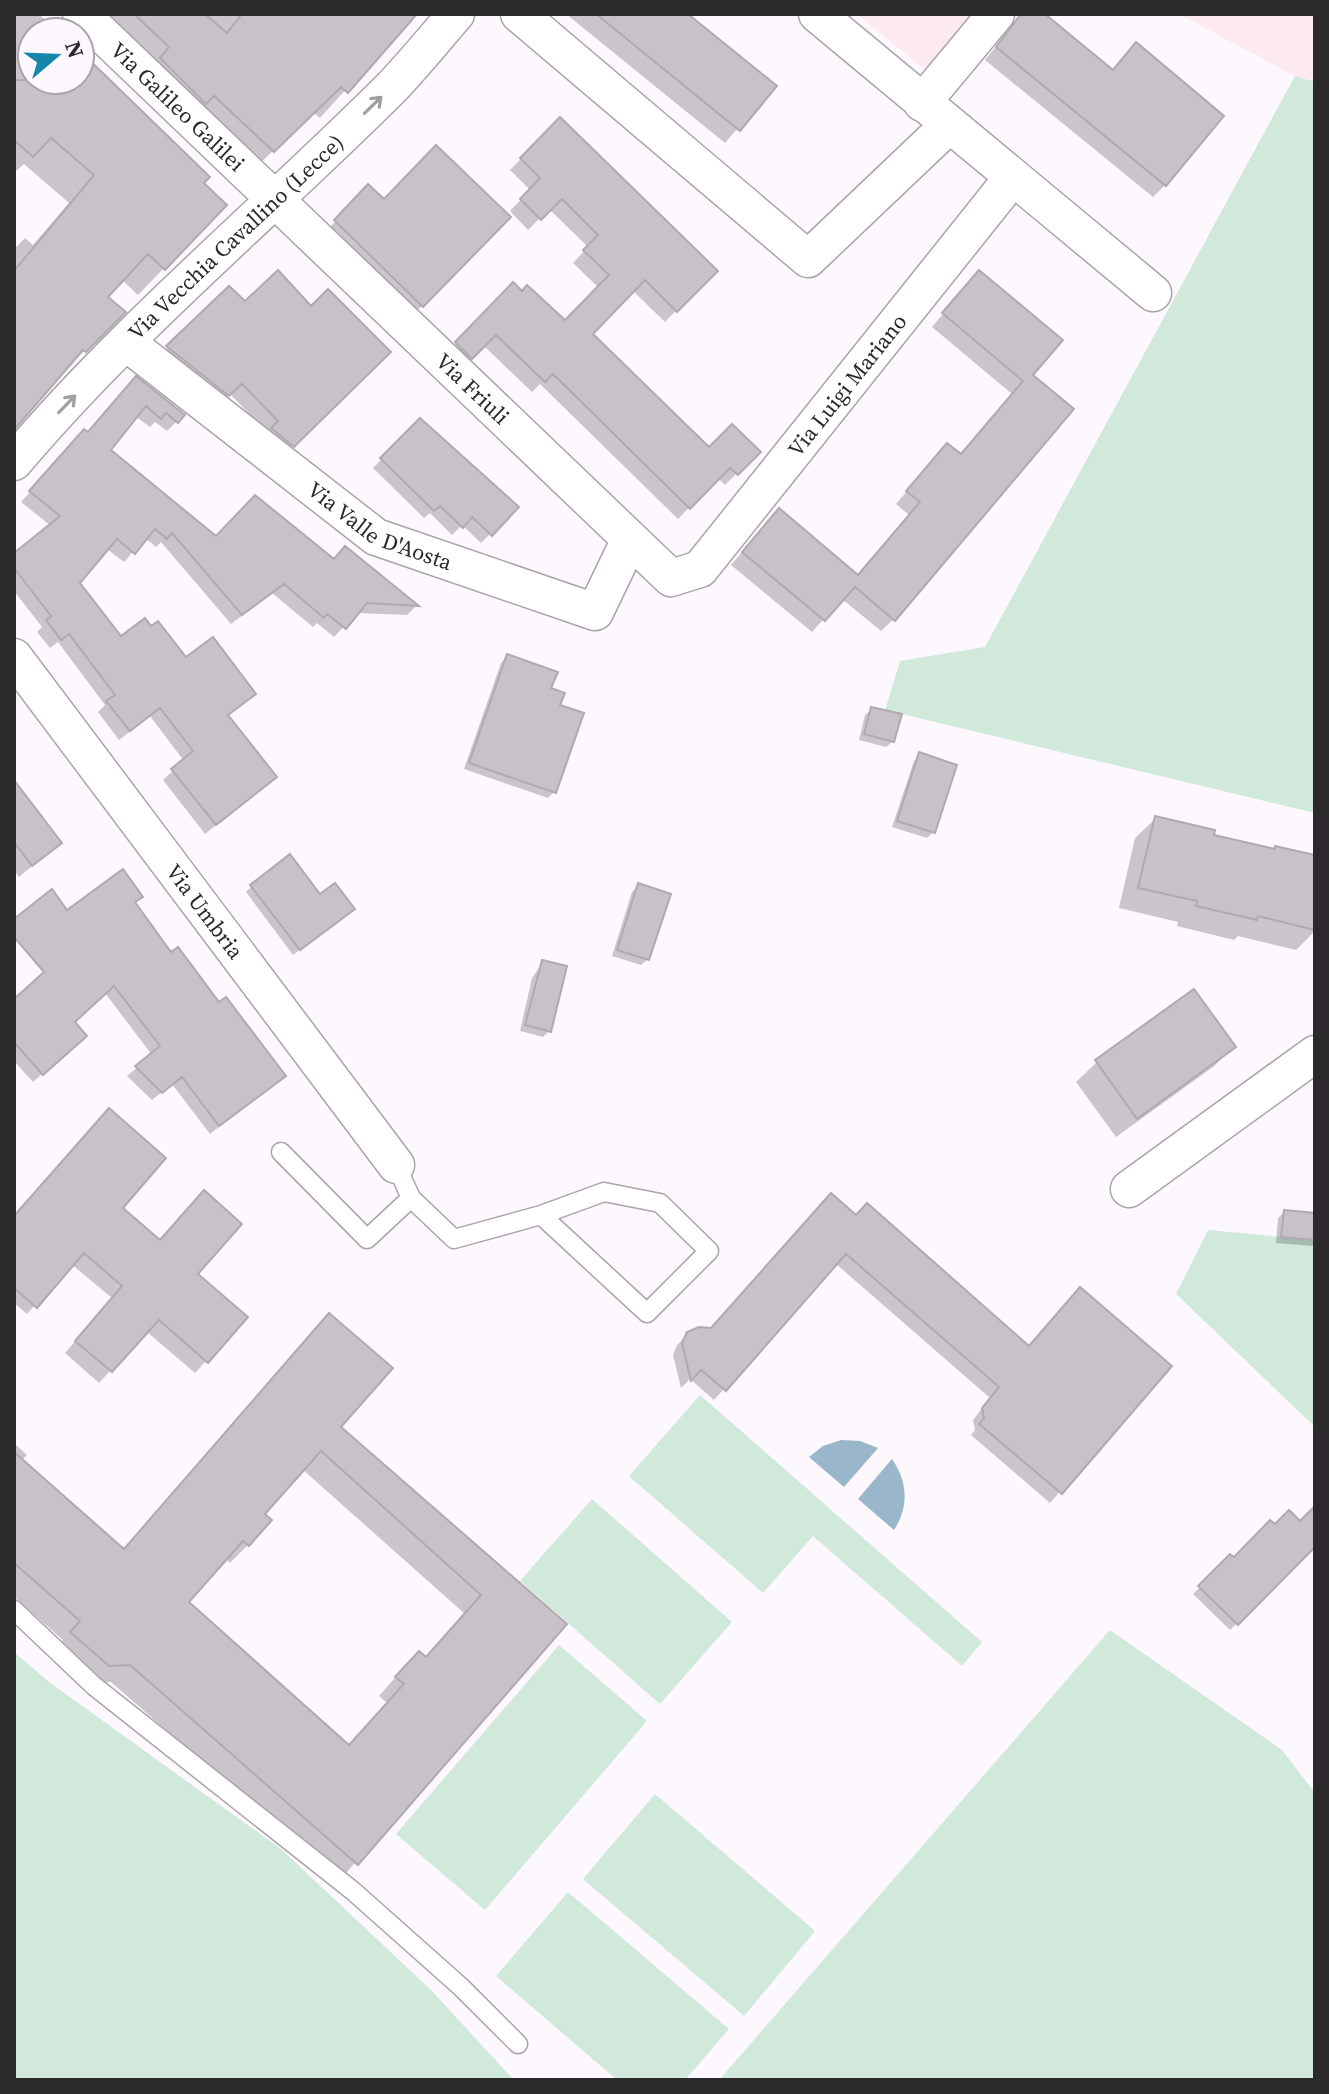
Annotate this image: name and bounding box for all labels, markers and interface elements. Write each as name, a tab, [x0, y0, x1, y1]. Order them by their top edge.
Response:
north arrow	[16, 16, 96, 96]
street label: Via Galileo Galilei	[104, 35, 252, 178]
text: N	[58, 37, 92, 62]
one-way arrow	[363, 96, 383, 115]
street label: Via Vecchia Cavallino (Lecce)	[121, 127, 350, 347]
street label: Via Luigi Mariano	[781, 307, 913, 463]
street label: Via Friuli	[429, 346, 516, 431]
one-way arrow	[57, 394, 76, 414]
street label: Via Valle D'Aosta	[302, 474, 457, 577]
street label: Via Umbria	[159, 857, 251, 966]

